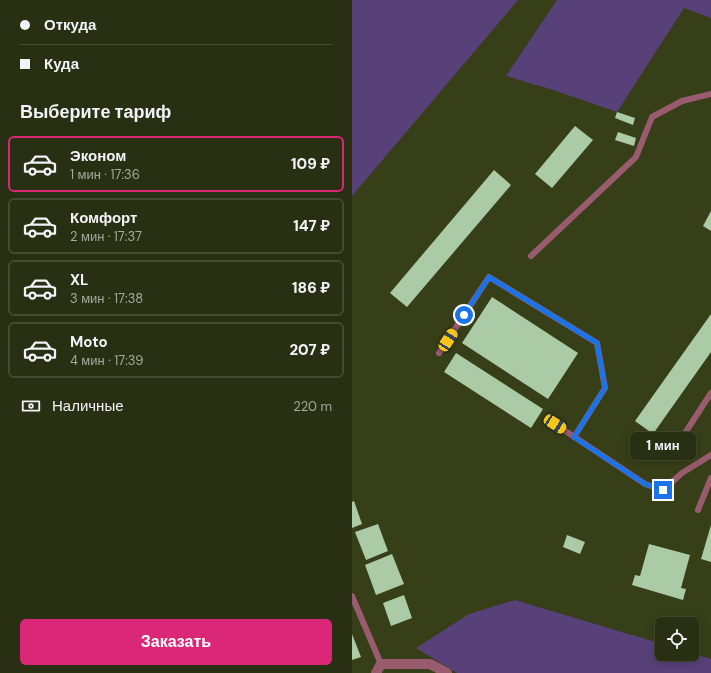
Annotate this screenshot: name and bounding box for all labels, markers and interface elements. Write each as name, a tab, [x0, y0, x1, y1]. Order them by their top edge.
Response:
text: Откуда	[44, 15, 96, 35]
text: Куда	[44, 54, 79, 74]
text: Выберите тариф	[20, 100, 171, 124]
icon: car	[22, 146, 58, 182]
text: Эконом	[70, 146, 126, 166]
text: 109 ₽	[291, 154, 330, 174]
text: 1 мин · 17:36	[70, 166, 140, 183]
icon: car	[22, 208, 58, 244]
text: Комфорт	[70, 208, 137, 228]
text: 147 ₽	[293, 216, 330, 236]
text: 2 мин · 17:37	[70, 228, 142, 245]
icon: car	[22, 270, 58, 306]
text: XL	[70, 270, 88, 290]
text: 186 ₽	[292, 278, 330, 298]
text: 3 мин · 17:38	[70, 290, 143, 307]
route start	[455, 306, 473, 324]
car	[436, 327, 460, 353]
icon: car	[22, 332, 58, 368]
text: Moto	[70, 332, 108, 352]
text: 207 ₽	[289, 340, 330, 360]
text: 4 мин · 17:39	[70, 352, 143, 369]
icon: cash	[20, 395, 42, 417]
text: Наличные	[52, 396, 124, 416]
text: 220 m	[293, 398, 332, 415]
car	[542, 412, 568, 436]
callout: 1 мин	[630, 432, 696, 460]
text: 1 мин	[646, 437, 680, 454]
route end	[654, 481, 672, 499]
map controls	[655, 617, 699, 661]
button: locate	[655, 617, 699, 661]
button: Заказать	[20, 619, 332, 665]

